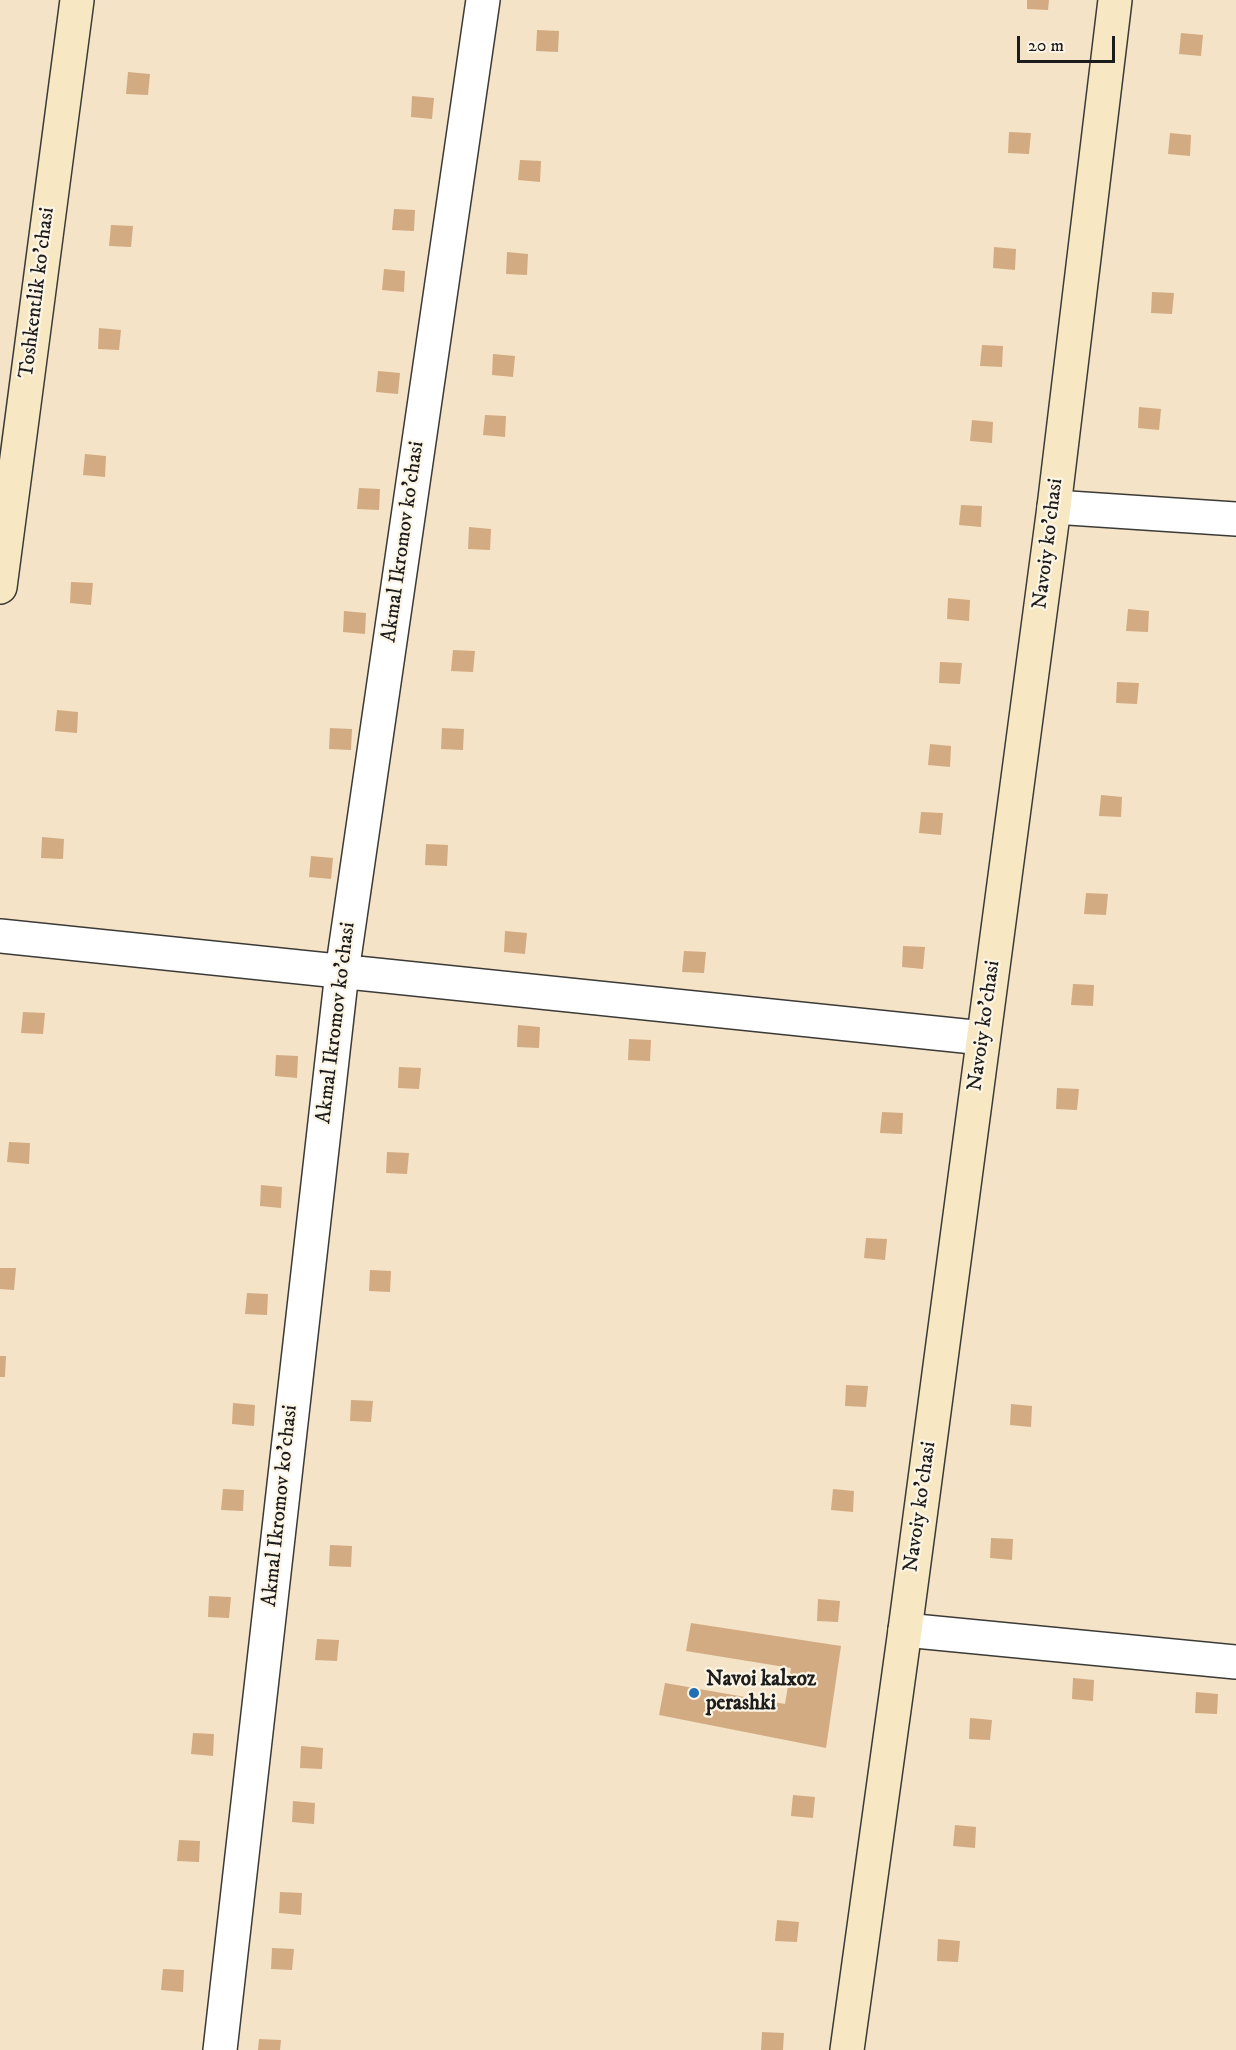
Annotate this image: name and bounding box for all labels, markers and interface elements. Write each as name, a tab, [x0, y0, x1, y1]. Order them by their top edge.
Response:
scale bar	[1020, 24, 1118, 62]
text: 20 m	[1028, 35, 1064, 57]
street label: Toshkentlik ko'chasi	[15, 206, 61, 380]
street label: Akmal Ikromov ko'chasi	[377, 440, 431, 644]
street label: Navoiy ko'chasi	[1028, 477, 1070, 611]
street label: Akmal Ikromov ko'chasi	[312, 921, 362, 1125]
street label: Navoiy ko'chasi	[963, 959, 1007, 1093]
street label: Akmal Ikromov ko'chasi	[258, 1404, 304, 1608]
street label: Navoiy ko'chasi	[899, 1440, 943, 1574]
place label: Navoi kalxoz perashki	[706, 1668, 816, 1718]
marker: Navoi kalxoz perashki	[687, 1686, 701, 1700]

